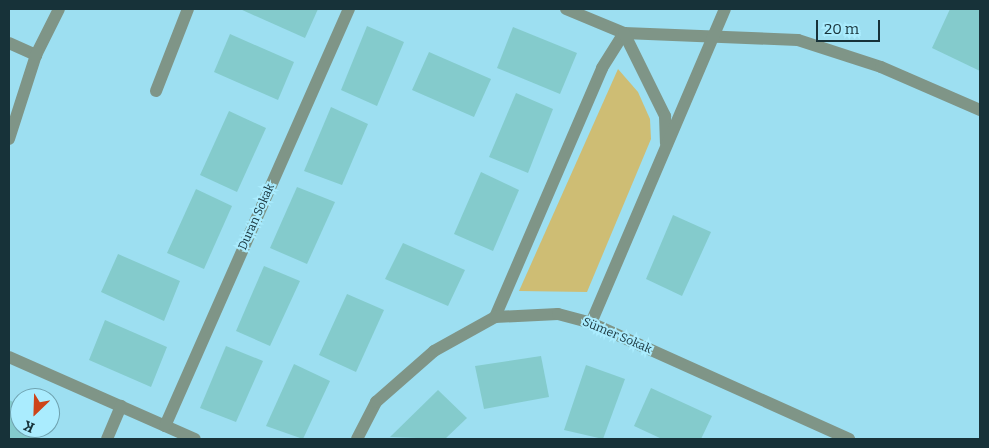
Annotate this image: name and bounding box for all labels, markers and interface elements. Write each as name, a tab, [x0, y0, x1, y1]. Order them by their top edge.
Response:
scale bar	[819, 10, 883, 42]
text: 20 m	[824, 20, 859, 38]
street label: Duran Sokak	[236, 182, 278, 252]
street label: Sümer Sokak	[580, 315, 654, 357]
north arrow	[10, 388, 60, 438]
text: K	[21, 416, 37, 436]

